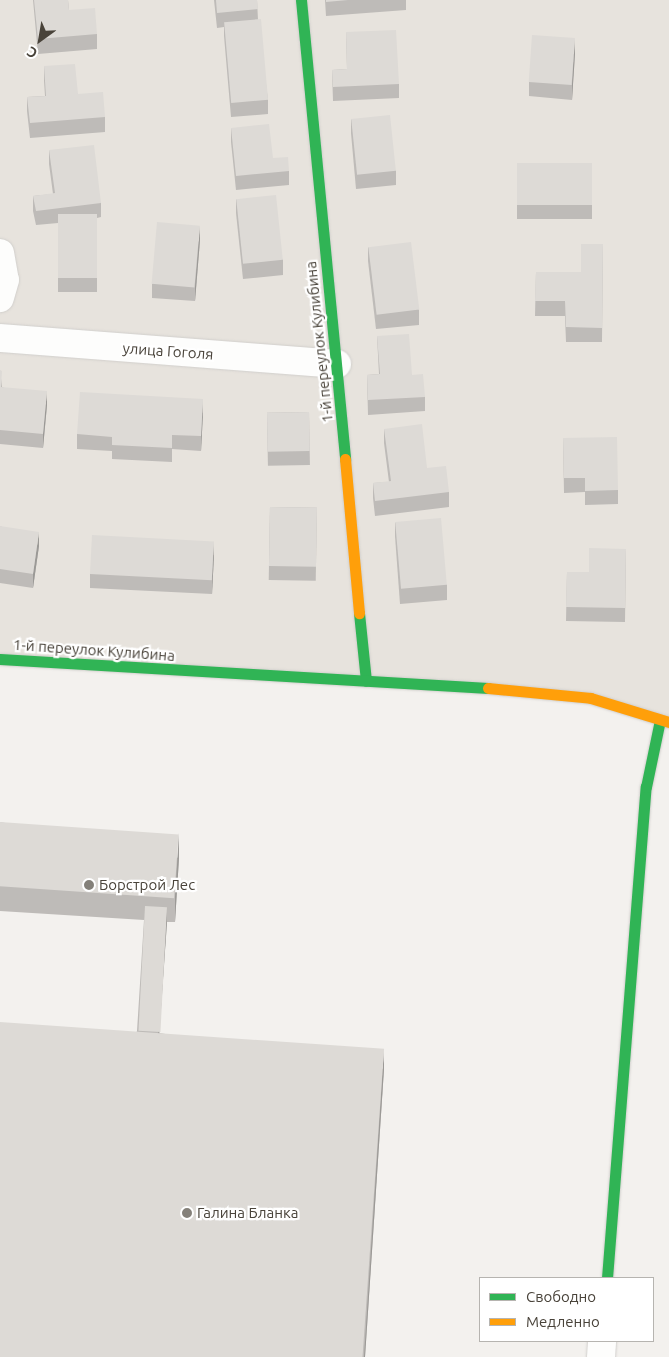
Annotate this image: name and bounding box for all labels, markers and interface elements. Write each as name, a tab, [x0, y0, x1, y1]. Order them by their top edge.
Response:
north arrow	[15, 15, 65, 65]
text: С	[24, 44, 40, 62]
street label: 1-й переулок Кулибина	[302, 260, 336, 424]
street label: улица Гоголя	[122, 339, 214, 363]
street label: 1-й переулок Кулибина	[13, 635, 175, 665]
place label: Борстрой Лес	[99, 876, 195, 894]
marker: Борстрой Лес	[83, 879, 95, 891]
place label: Галина Бланка	[197, 1204, 298, 1222]
marker: Галина Бланка	[181, 1207, 193, 1219]
legend	[479, 1277, 654, 1342]
text: Свободно	[526, 1288, 596, 1305]
text: Медленно	[526, 1313, 600, 1330]

